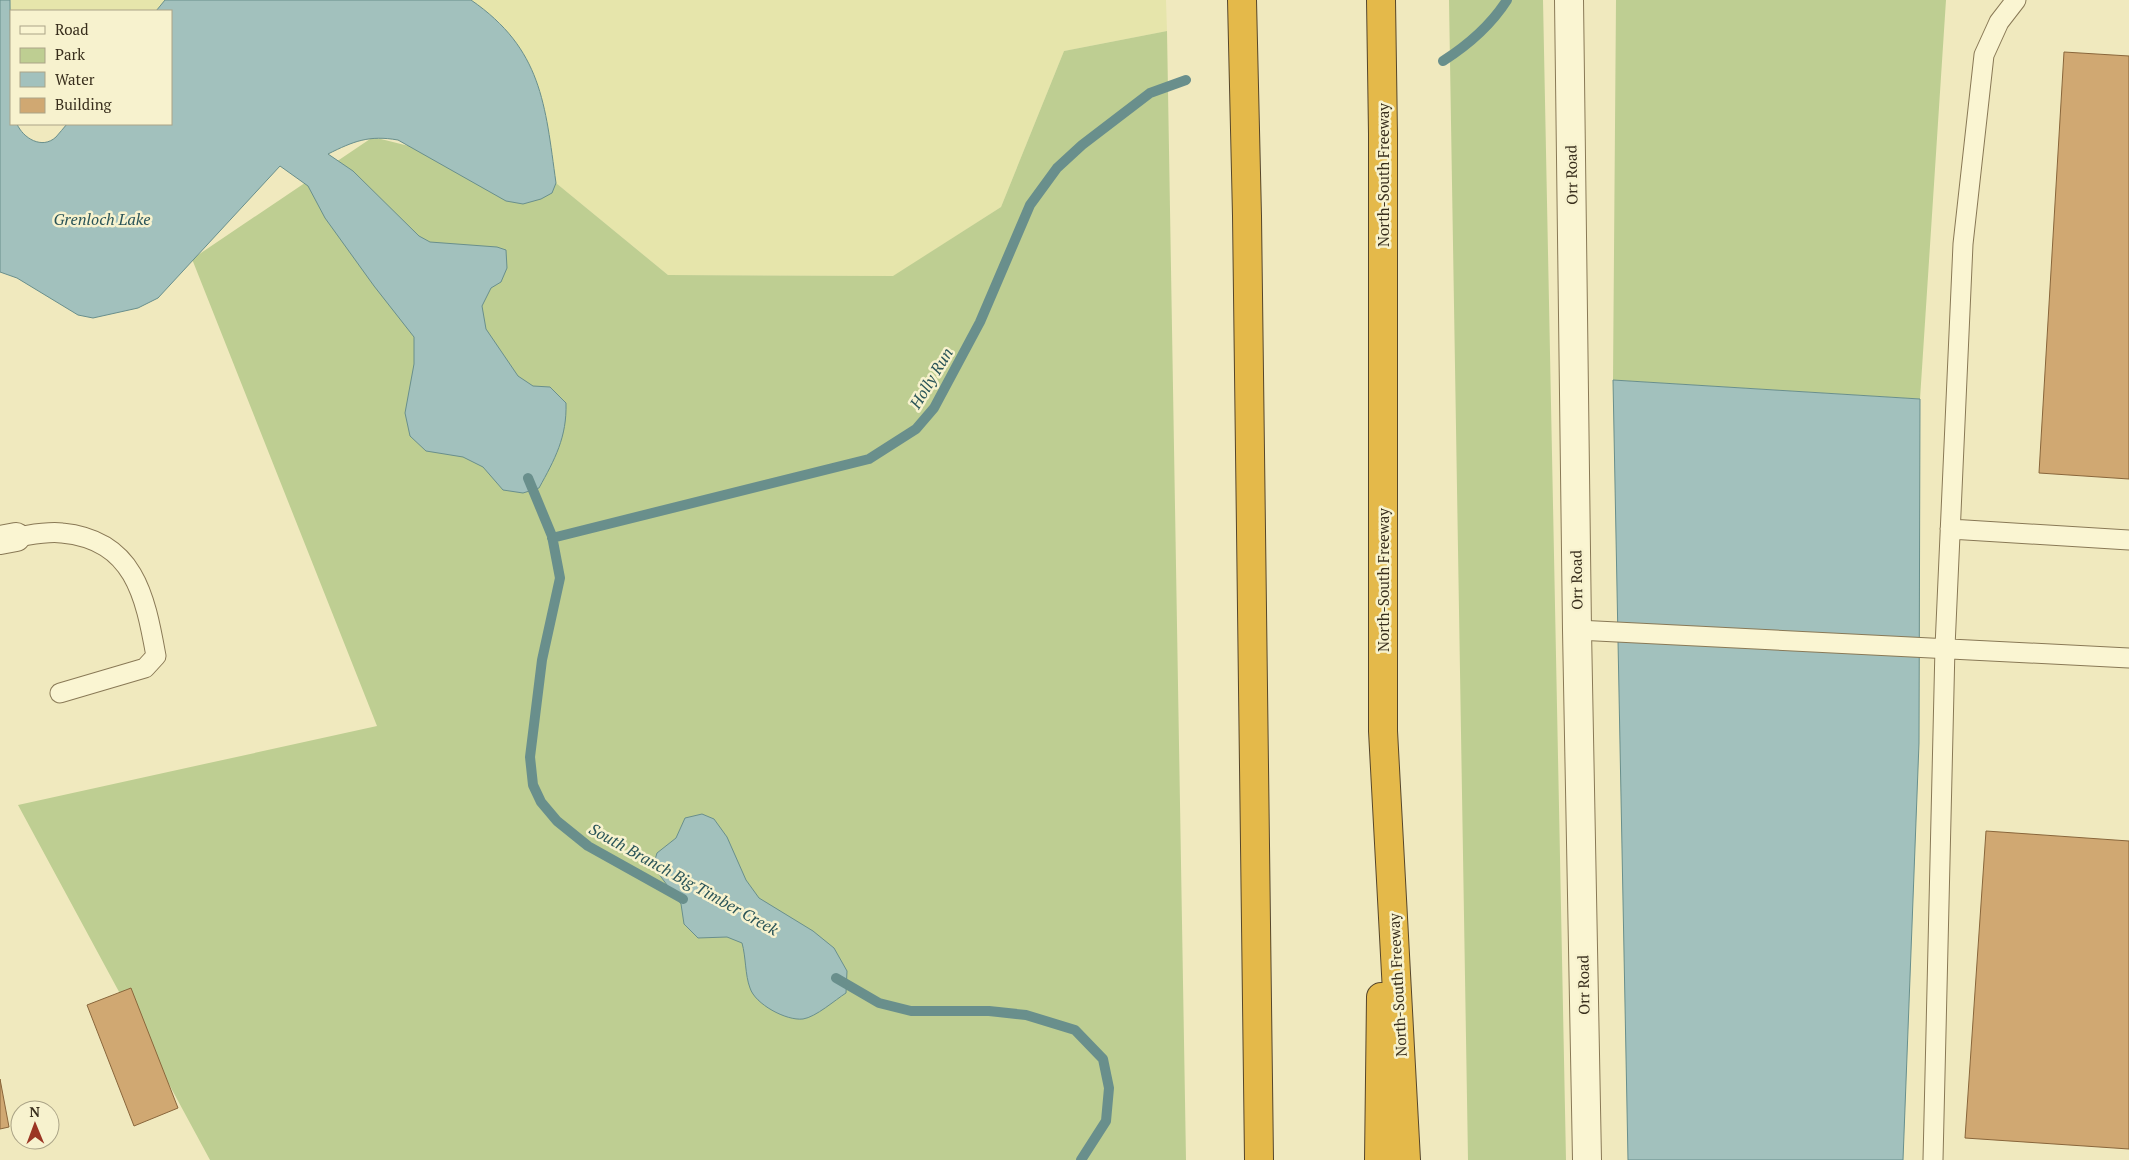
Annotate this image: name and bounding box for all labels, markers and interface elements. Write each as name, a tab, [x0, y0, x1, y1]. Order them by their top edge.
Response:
legend	[10, 10, 172, 125]
text: Road	[55, 19, 88, 39]
text: Park	[55, 44, 85, 64]
text: Water	[55, 69, 95, 89]
text: Building	[55, 94, 113, 114]
street label: North-South Freeway	[1373, 103, 1393, 247]
street label: Orr Road	[1560, 145, 1582, 205]
water label: Grenloch Lake	[53, 208, 151, 230]
water label: Holly Run	[904, 344, 958, 413]
street label: North-South Freeway	[1373, 508, 1393, 652]
street label: Orr Road	[1565, 550, 1587, 610]
water label: South Branch Big Timber Creek	[585, 818, 783, 940]
street label: North-South Freeway	[1383, 912, 1411, 1057]
street label: Orr Road	[1572, 955, 1594, 1015]
north arrow	[10, 1100, 60, 1150]
text: N	[29, 1102, 41, 1121]

